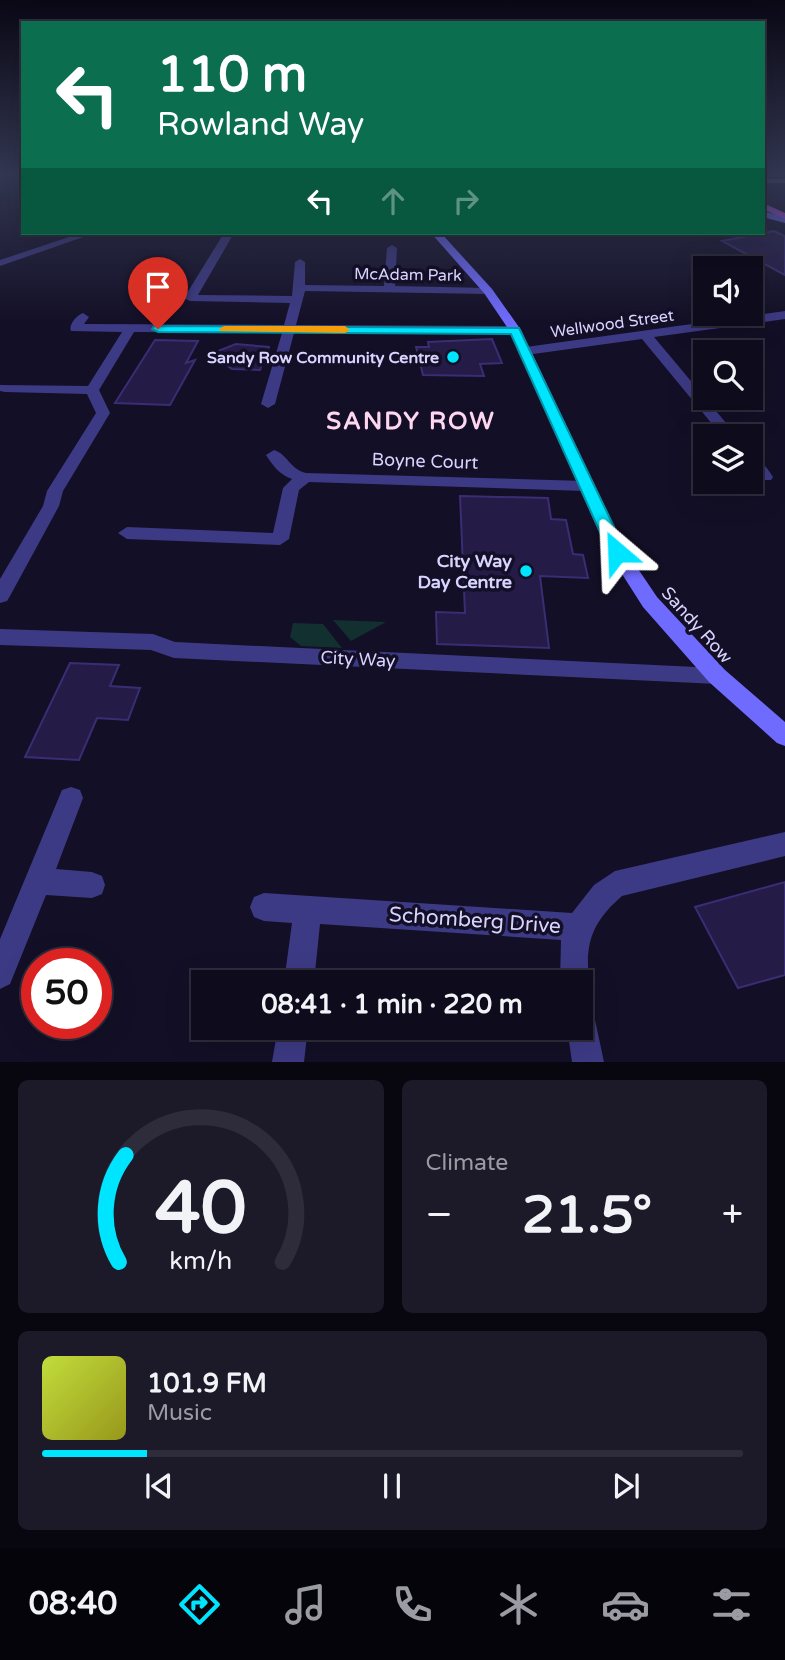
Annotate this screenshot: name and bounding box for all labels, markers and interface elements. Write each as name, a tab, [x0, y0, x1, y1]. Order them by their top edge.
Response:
text: 110 m	[157, 46, 307, 105]
icon: left	[42, 49, 133, 140]
text: Rowland Way	[157, 106, 364, 144]
icon: left	[301, 182, 339, 220]
icon: ahead	[374, 182, 412, 220]
icon: right	[447, 182, 485, 220]
map controls	[693, 256, 763, 494]
button: sound	[693, 256, 763, 326]
pin	[128, 257, 188, 329]
street label: McAdam Park	[354, 264, 462, 286]
icon: arrive	[139, 268, 177, 306]
street label: Wellwood Street	[549, 305, 675, 343]
button: search	[693, 340, 763, 410]
place label: Sandy Row Community Centre	[207, 348, 439, 368]
marker: Sandy Row Community Centre	[445, 349, 461, 365]
district label: SANDY ROW	[326, 407, 496, 436]
button: layers	[693, 424, 763, 494]
street label: Boyne Court	[371, 448, 479, 474]
position arrow	[580, 515, 654, 589]
place label: City Way Day Centre	[418, 550, 512, 593]
marker: City Way Day Centre	[518, 563, 534, 579]
street label: Sandy Row	[657, 582, 737, 668]
street label: City Way	[320, 646, 396, 672]
street label: Schomberg Drive	[388, 902, 562, 939]
speed limit sign: 50	[21, 948, 112, 1039]
text: 08:41 · 1 min · 220 m	[261, 989, 523, 1020]
text: Climate	[426, 1149, 508, 1177]
text: 40	[155, 1166, 246, 1254]
text: 21.5°	[522, 1184, 652, 1247]
text: −	[426, 1192, 453, 1238]
text: +	[722, 1192, 743, 1238]
text: km/h	[169, 1246, 232, 1276]
text: 101.9 FM	[147, 1368, 267, 1399]
text: Music	[147, 1399, 212, 1427]
icon: previous	[140, 1467, 178, 1505]
icon: pause	[373, 1467, 411, 1505]
icon: next	[607, 1467, 645, 1505]
icon: directions	[175, 1580, 224, 1629]
icon: music	[281, 1580, 330, 1629]
icon: phone	[388, 1580, 437, 1629]
icon: climate	[494, 1580, 543, 1629]
icon: car	[601, 1580, 650, 1629]
icon: filters	[707, 1580, 756, 1629]
text: 08:40	[29, 1585, 117, 1623]

